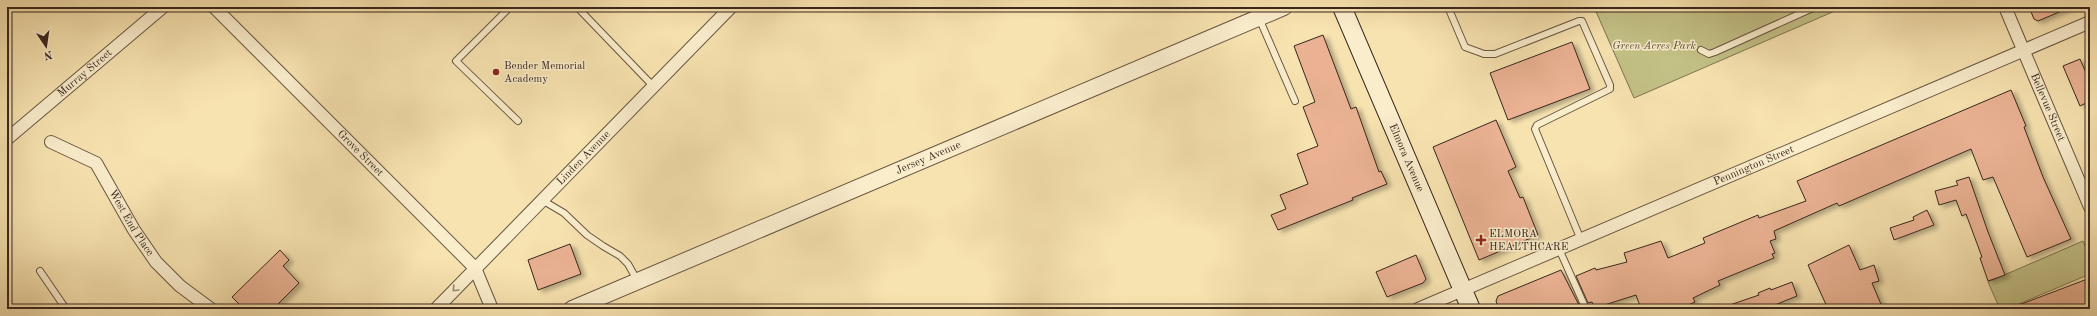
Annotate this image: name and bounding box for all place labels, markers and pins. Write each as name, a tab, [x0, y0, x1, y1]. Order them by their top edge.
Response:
place label: Bender Memorial Academy	[504, 61, 585, 85]
marker: Bender Memorial Academy	[491, 67, 501, 77]
place label: ELMORA HEALTHCARE	[1489, 229, 1568, 253]
marker: ELMORA HEALTHCARE	[1476, 235, 1486, 245]

